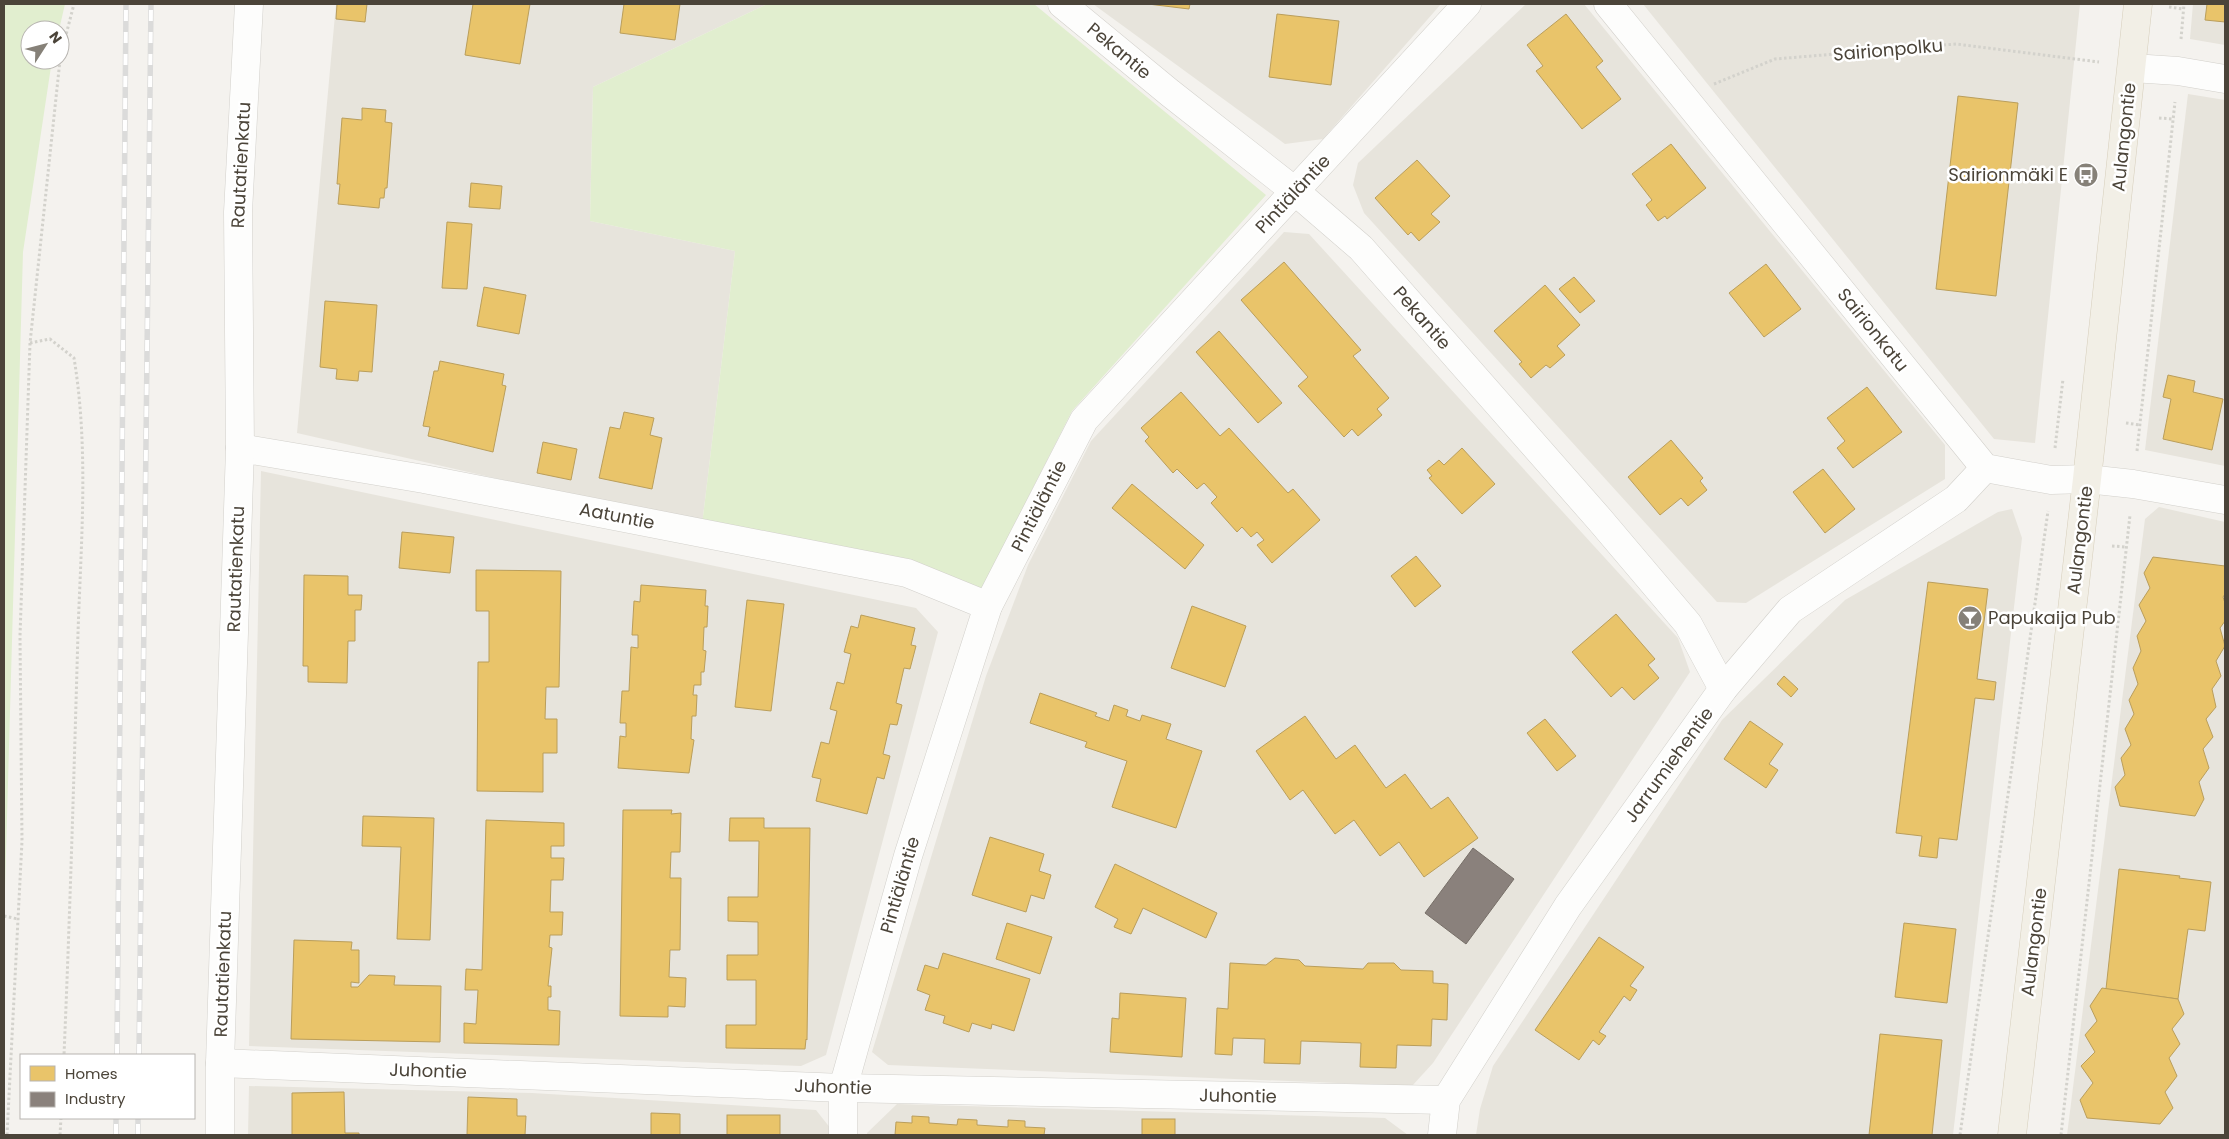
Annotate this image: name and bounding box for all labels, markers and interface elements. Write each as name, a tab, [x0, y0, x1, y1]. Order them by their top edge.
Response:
street label: Pekantie	[1082, 16, 1157, 85]
north arrow	[20, 20, 70, 70]
text: N	[44, 27, 67, 47]
street label: Sairionpolku	[1832, 32, 1944, 67]
street label: Aulangontie	[2105, 81, 2142, 193]
street label: Rautatienkatu	[225, 101, 256, 229]
street label: Pintiäläntie	[1249, 149, 1336, 239]
place label: Sairionmäki E	[1948, 162, 2068, 187]
bus stop icon: Sairionmäki E	[2073, 162, 2099, 188]
street label: Pekantie	[1388, 281, 1457, 355]
street label: Sairionkatu	[1832, 283, 1915, 377]
street label: Pintiäläntie	[1005, 456, 1072, 556]
street label: Aulangontie	[2060, 484, 2099, 596]
street label: Aatuntie	[577, 496, 657, 535]
street label: Rautatienkatu	[221, 505, 250, 633]
bar icon: Papukaija Pub	[1957, 605, 1983, 631]
place label: Papukaija Pub	[1988, 605, 2116, 630]
street label: Jarrumiehentie	[1618, 702, 1719, 828]
street label: Pintiäläntie	[874, 833, 925, 936]
street label: Aulangontie	[2014, 886, 2053, 998]
street label: Rautatienkatu	[208, 910, 237, 1038]
legend	[20, 1054, 195, 1119]
street label: Juhontie	[389, 1057, 467, 1084]
text: Homes	[65, 1063, 118, 1084]
street label: Juhontie	[794, 1073, 872, 1100]
street label: Juhontie	[1199, 1082, 1277, 1109]
text: Industry	[65, 1088, 126, 1109]

